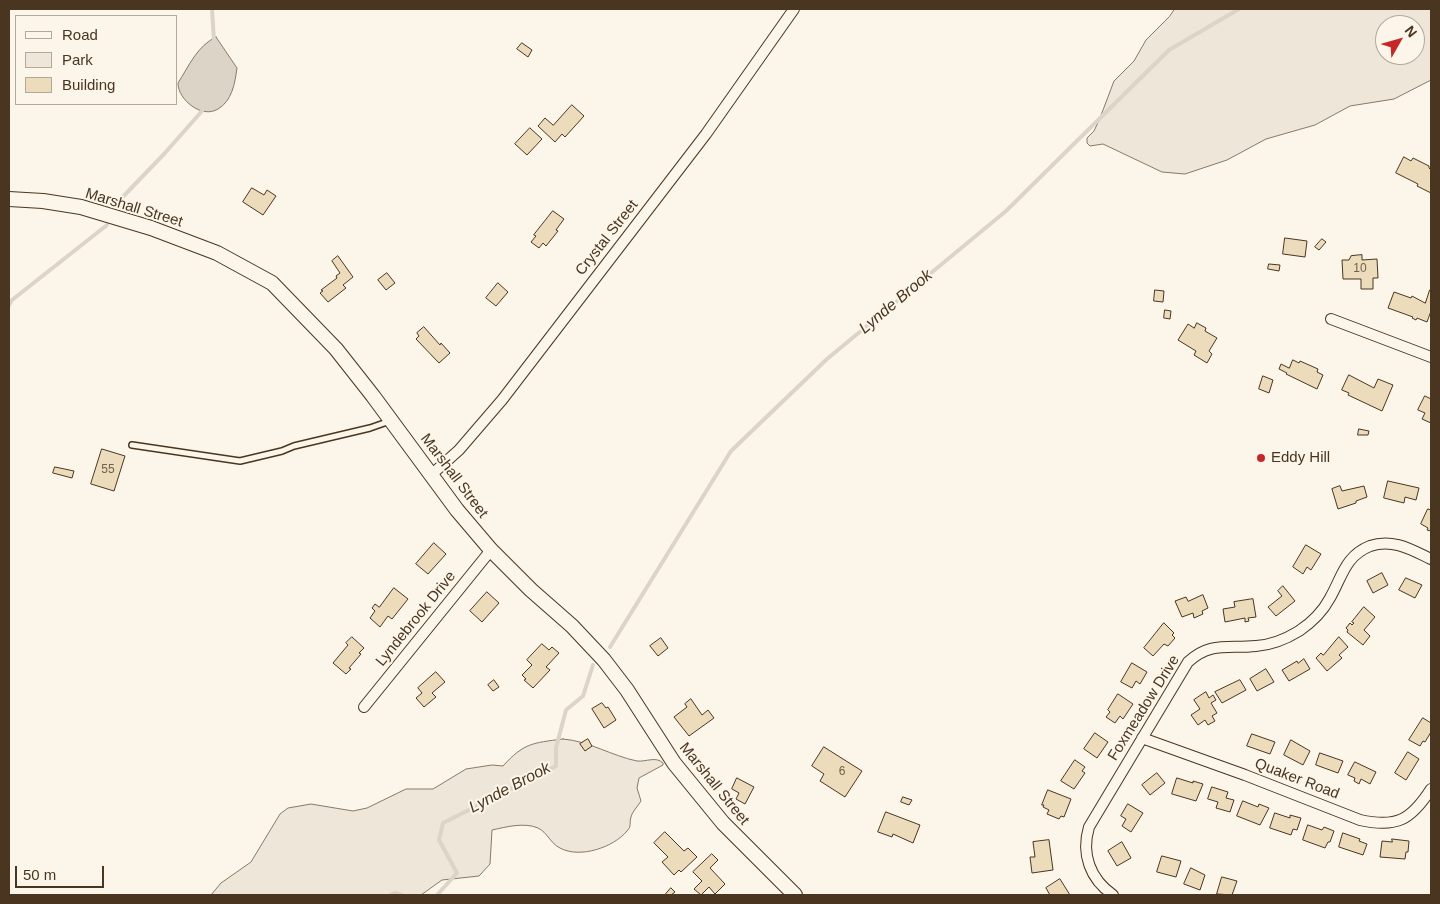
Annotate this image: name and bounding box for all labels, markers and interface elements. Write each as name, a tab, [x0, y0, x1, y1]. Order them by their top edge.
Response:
legend	[15, 15, 178, 105]
north arrow	[1375, 15, 1425, 65]
text: N	[1402, 22, 1420, 40]
text: Road	[62, 26, 98, 43]
text: Park	[62, 51, 93, 68]
text: Building	[62, 76, 115, 93]
street label: Marshall Street	[83, 185, 185, 231]
street label: Crystal Street	[572, 197, 642, 279]
house number: 10	[1353, 262, 1367, 276]
water label: Lynde Brook	[856, 266, 936, 338]
street label: Marshall Street	[416, 430, 492, 522]
place label: Eddy Hill	[1271, 449, 1330, 467]
marker: Eddy Hill	[1255, 452, 1267, 464]
house number: 55	[101, 463, 115, 477]
street label: Lyndebrook Drive	[372, 568, 460, 670]
street label: Foxmeadow Drive	[1104, 652, 1184, 764]
street label: Marshall Street	[675, 739, 753, 829]
street label: Quaker Road	[1252, 755, 1342, 803]
water label: Lynde Brook	[466, 759, 554, 817]
house number: 6	[839, 765, 845, 779]
scale bar	[18, 856, 106, 888]
text: 50 m	[23, 866, 56, 883]

